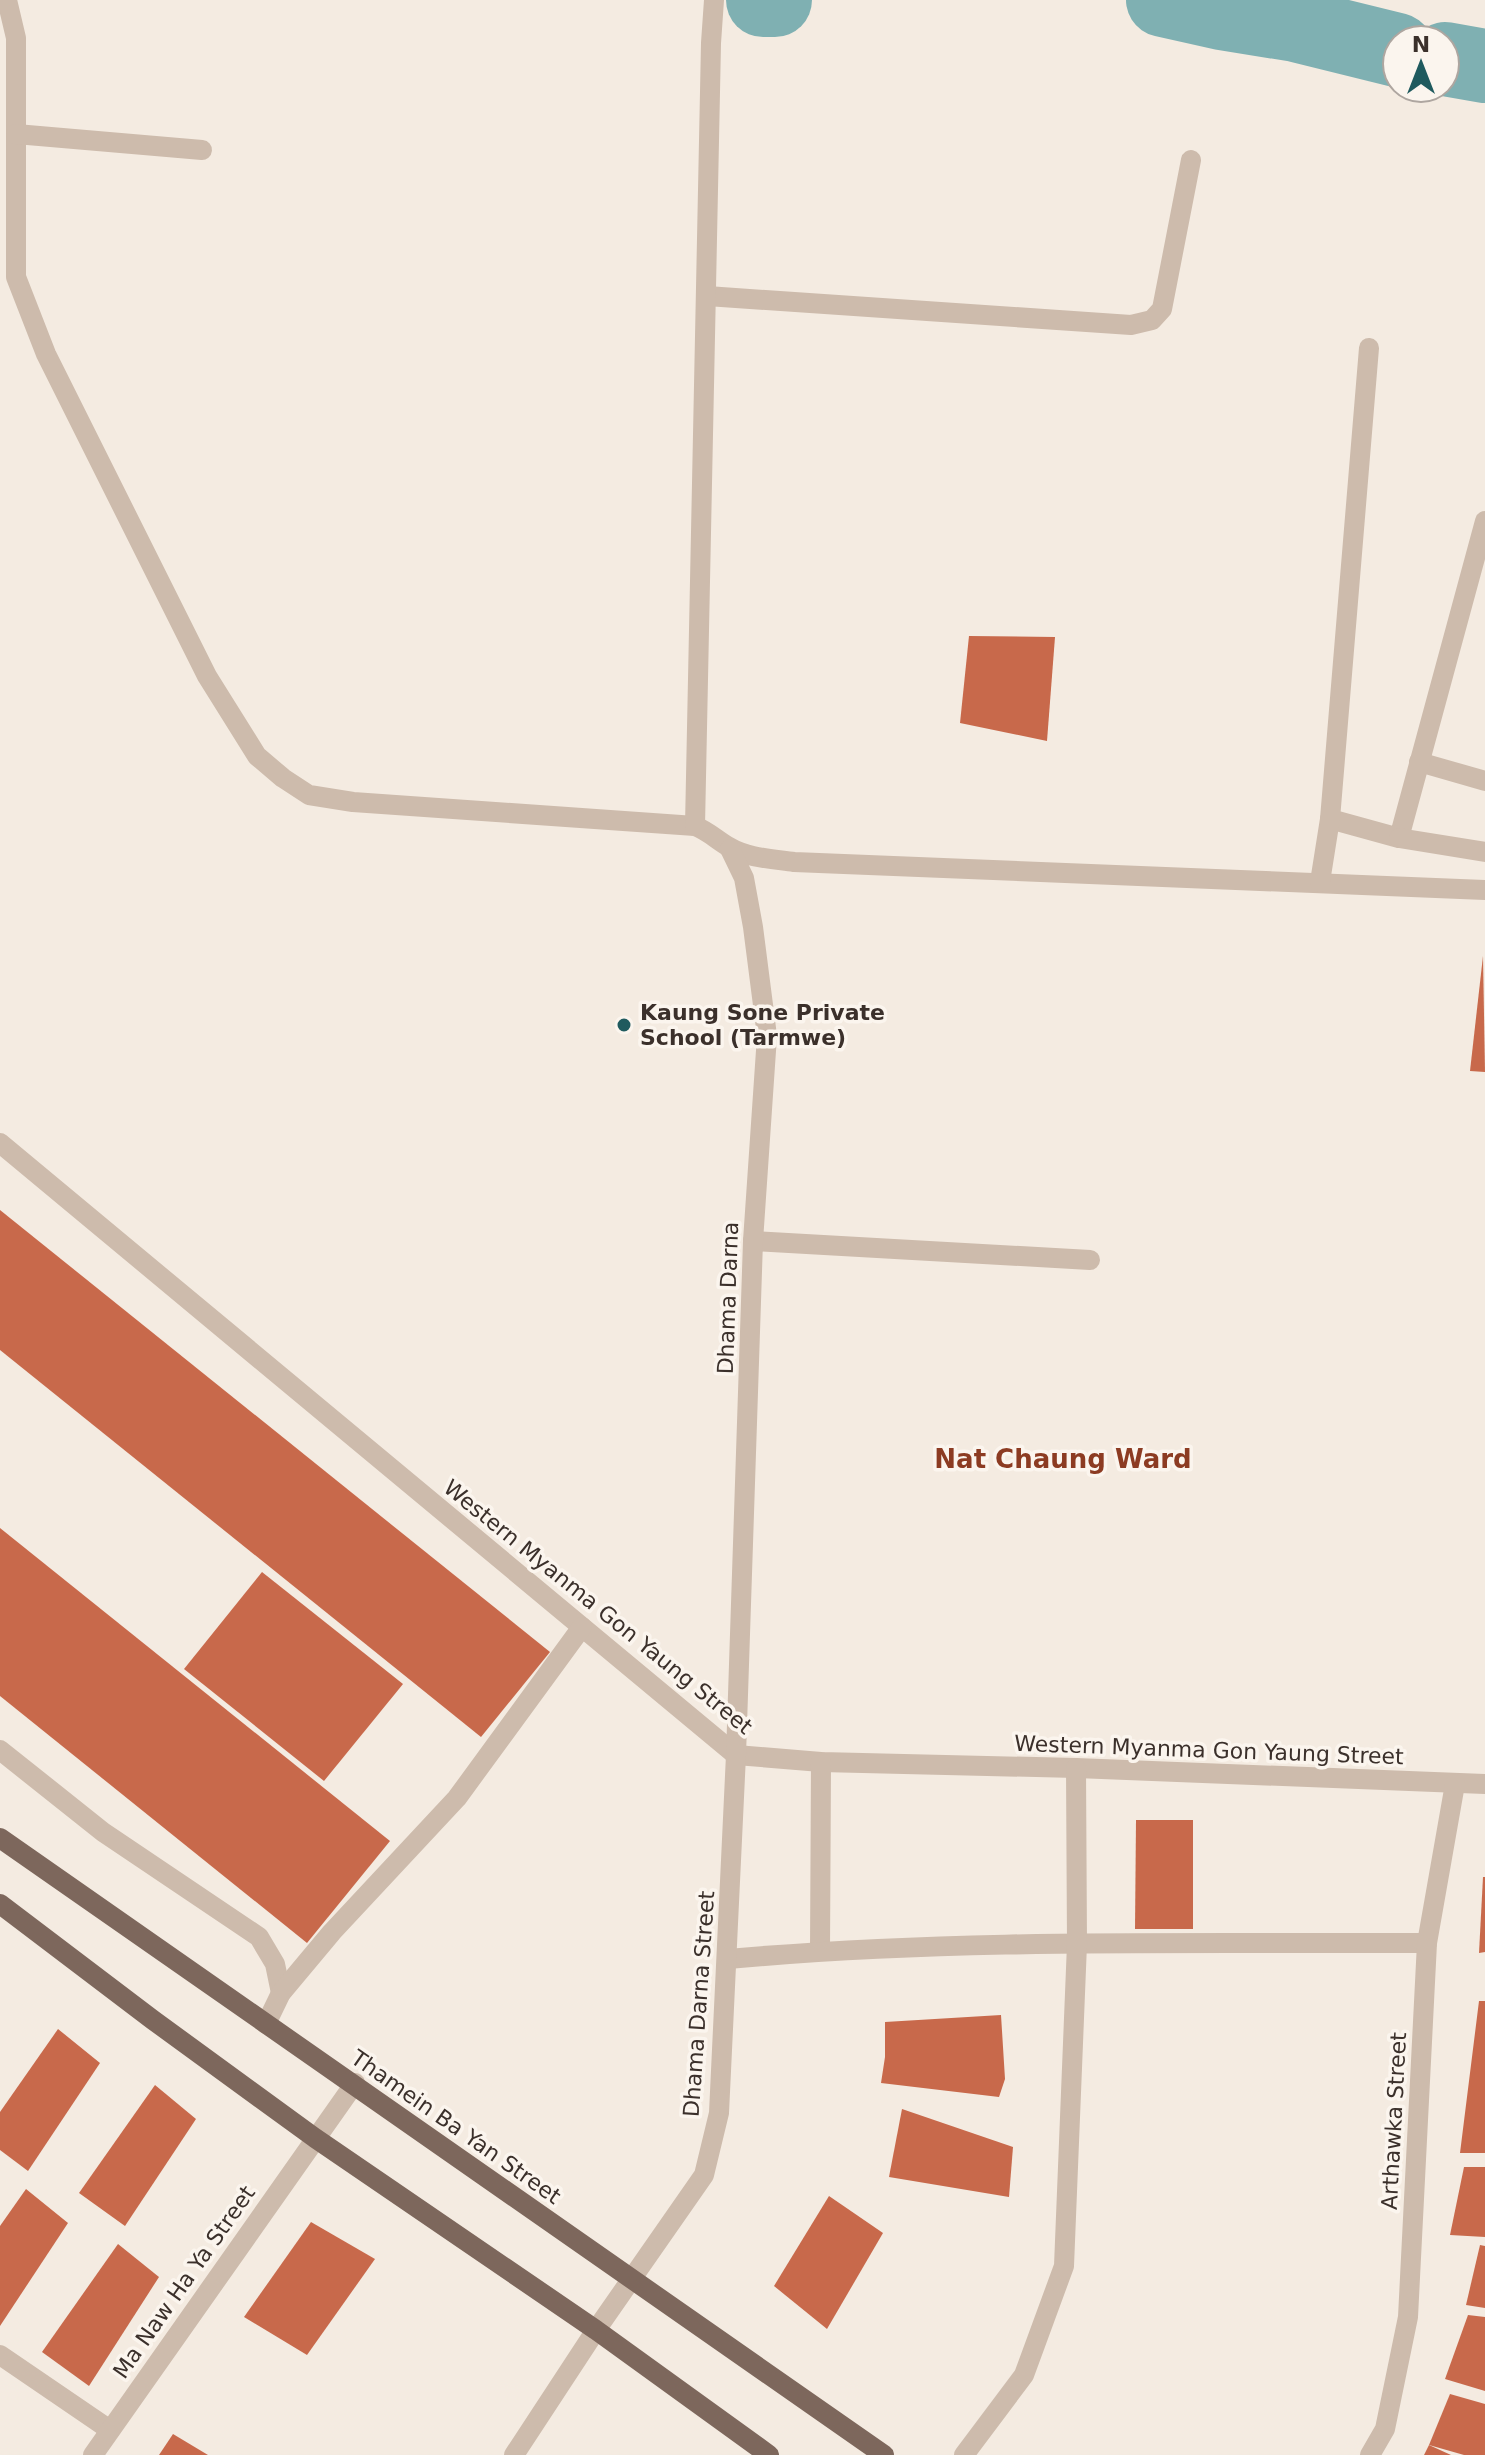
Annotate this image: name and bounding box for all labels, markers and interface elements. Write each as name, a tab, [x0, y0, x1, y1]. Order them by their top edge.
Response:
north arrow	[1381, 24, 1461, 104]
text: N	[1412, 32, 1430, 57]
place label: Kaung Sone Private School (Tarmwe)	[640, 1000, 885, 1050]
marker: Kaung Sone Private School (Tarmwe)	[615, 1016, 633, 1034]
street label: Dhama Darna	[713, 1221, 743, 1375]
district label: Nat Chaung Ward	[934, 1444, 1192, 1474]
street label: Western Myanma Gon Yaung Street	[439, 1475, 758, 1740]
street label: Western Myanma Gon Yaung Street	[1014, 1731, 1404, 1769]
street label: Dhama Darna Street	[679, 1890, 719, 2118]
street label: Arthawka Street	[1377, 2031, 1411, 2210]
street label: Thamein Ba Yan Street	[346, 2044, 566, 2209]
street label: Ma Naw Ha Ya Street	[108, 2181, 260, 2383]

